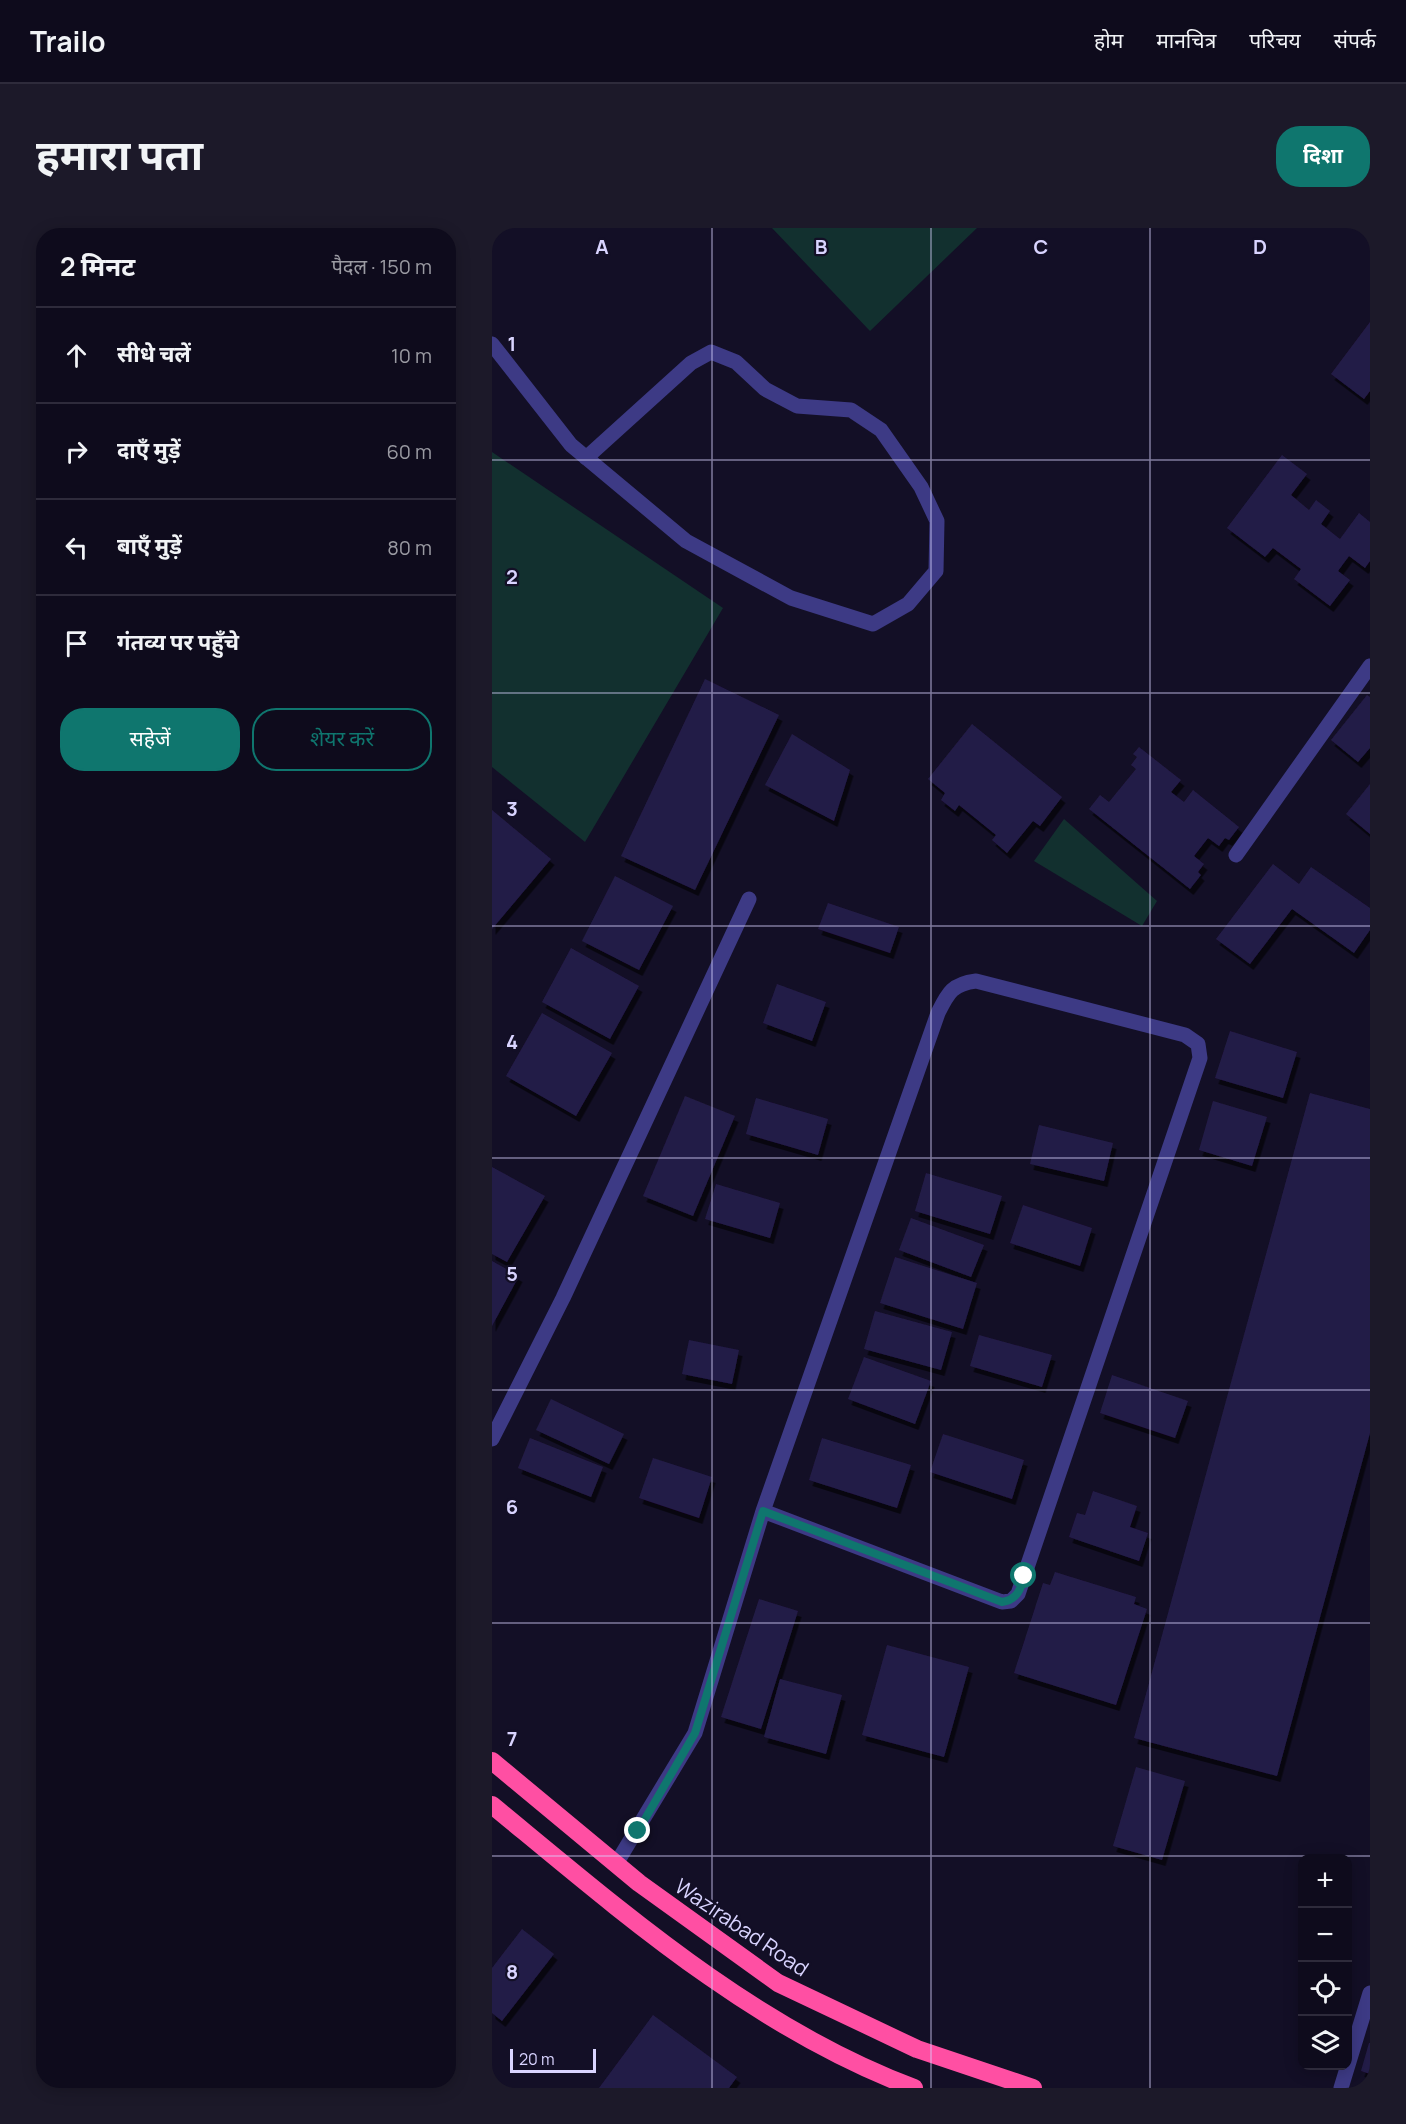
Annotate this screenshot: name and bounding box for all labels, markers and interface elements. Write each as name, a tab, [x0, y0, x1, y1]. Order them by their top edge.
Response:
text: Trailo	[30, 22, 106, 60]
text: होम	[1094, 26, 1123, 54]
text: मानचित्र	[1156, 26, 1216, 54]
text: परिचय	[1249, 26, 1301, 54]
text: संपर्क	[1334, 26, 1376, 54]
text: हमारा पता	[36, 125, 203, 183]
button: दिशा	[1276, 126, 1370, 187]
text: A	[595, 233, 609, 260]
text: B	[815, 233, 828, 260]
text: C	[1034, 233, 1048, 260]
text: D	[1253, 233, 1267, 260]
text: 2 मिनट	[60, 248, 135, 284]
text: पैदल · 150 m	[331, 253, 432, 280]
text: 1	[508, 330, 516, 357]
icon: ahead	[60, 339, 93, 372]
text: सीधे चलें	[117, 339, 191, 369]
text: 10 m	[391, 342, 432, 369]
icon: right	[60, 435, 93, 468]
text: दाएँ मुड़ें	[117, 435, 180, 465]
text: 60 m	[386, 438, 432, 465]
icon: left	[60, 531, 93, 564]
text: बाएँ मुड़ें	[117, 531, 182, 561]
text: 80 m	[387, 534, 432, 561]
text: 2	[506, 563, 518, 590]
icon: arrive	[60, 627, 93, 660]
text: गंतव्य पर पहुँचे	[117, 627, 239, 657]
button: सहेजें	[60, 708, 240, 771]
button: शेयर करें	[252, 708, 432, 771]
text: 3	[506, 795, 518, 822]
text: 4	[506, 1028, 518, 1055]
text: 5	[506, 1260, 518, 1287]
text: 6	[506, 1493, 518, 1520]
route start	[1010, 1562, 1036, 1588]
text: 7	[507, 1725, 517, 1752]
route end	[624, 1817, 650, 1843]
map controls	[1298, 1854, 1352, 2070]
button: +	[1298, 1854, 1352, 1908]
street label: Wazirabad Road	[670, 1872, 814, 1982]
button: −	[1298, 1908, 1352, 1962]
text: 8	[506, 1958, 518, 1985]
button: locate	[1298, 1962, 1352, 2016]
button: layers	[1298, 2016, 1352, 2070]
scale bar	[510, 2046, 596, 2074]
text: 20 m	[519, 2048, 555, 2070]

